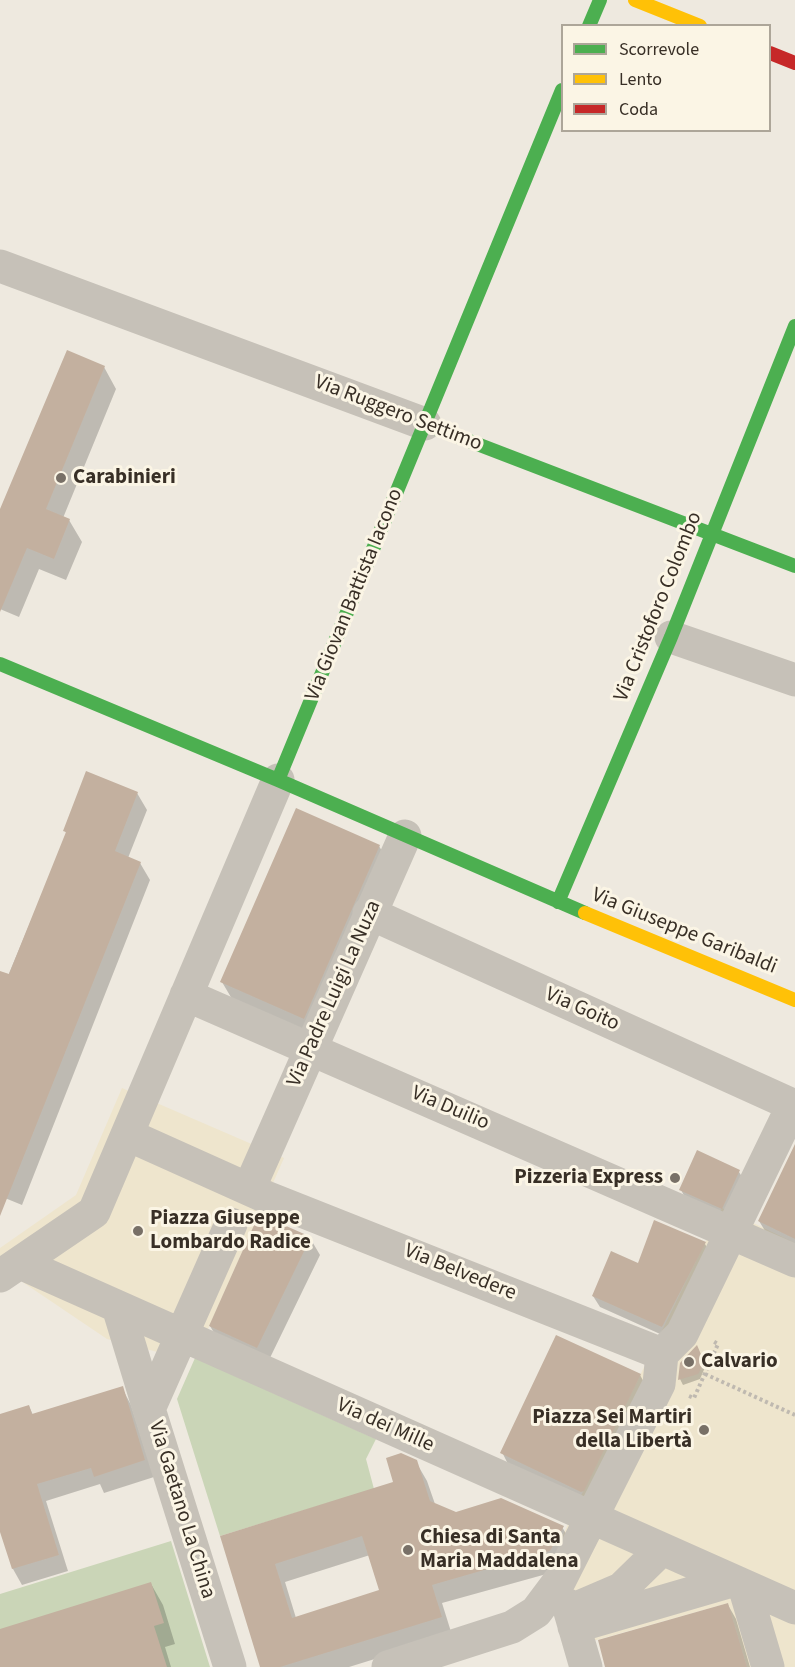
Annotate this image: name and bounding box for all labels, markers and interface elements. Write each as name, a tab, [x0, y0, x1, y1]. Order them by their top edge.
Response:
legend	[561, 24, 771, 132]
text: Scorrevole	[619, 37, 699, 62]
text: Lento	[619, 67, 662, 92]
text: Coda	[619, 97, 658, 122]
street label: Via Ruggero Settimo	[311, 370, 485, 458]
place label: Carabinieri	[73, 465, 176, 491]
marker: Carabinieri	[54, 471, 68, 485]
street label: Via Giovan Battista Iacono	[301, 485, 409, 705]
street label: Via Cristoforo Colombo	[609, 509, 709, 705]
street label: Via Giuseppe Garibaldi	[588, 883, 780, 981]
street label: Via Padre Luigi La Nuza	[283, 897, 387, 1091]
street label: Via Goito	[541, 983, 623, 1037]
street label: Via Duilio	[407, 1081, 493, 1137]
place label: Pizzeria Express	[514, 1165, 663, 1191]
marker: Pizzeria Express	[668, 1171, 682, 1185]
place label: Piazza Giuseppe Lombardo Radice	[150, 1206, 311, 1256]
marker: Piazza Giuseppe Lombardo Radice	[131, 1224, 145, 1238]
street label: Via Belvedere	[400, 1239, 520, 1307]
place label: Calvario	[701, 1349, 778, 1375]
marker: Calvario	[682, 1355, 696, 1369]
street label: Via dei Mille	[332, 1393, 438, 1459]
place label: Piazza Sei Martiri della Libertà	[532, 1405, 692, 1455]
street label: Via Gaetano La China	[142, 1418, 220, 1602]
marker: Piazza Sei Martiri della Libertà	[697, 1423, 711, 1437]
place label: Chiesa di Santa Maria Maddalena	[420, 1525, 579, 1575]
marker: Chiesa di Santa Maria Maddalena	[401, 1543, 415, 1557]

